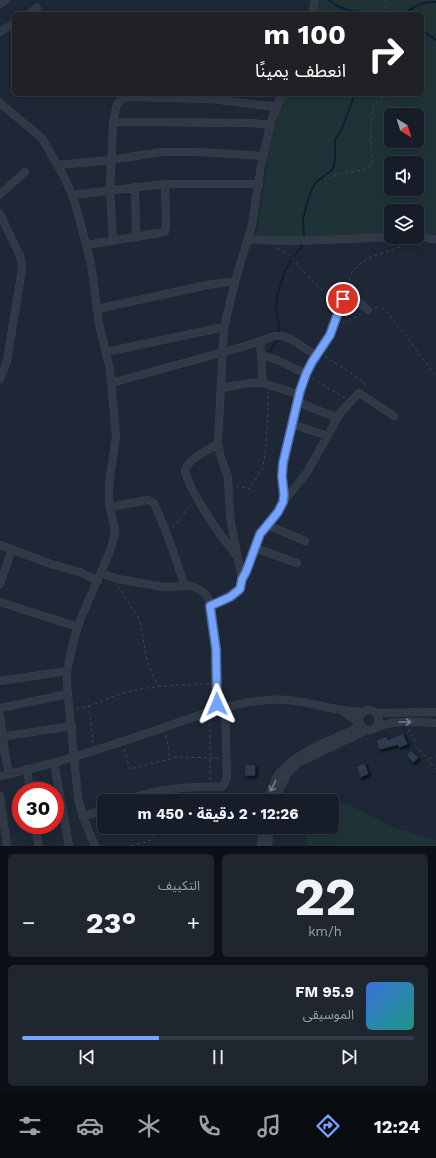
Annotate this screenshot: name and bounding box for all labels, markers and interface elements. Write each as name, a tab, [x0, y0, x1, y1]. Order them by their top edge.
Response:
text: 100 m	[263, 18, 346, 51]
icon: right	[360, 28, 412, 80]
text: انعطف يمينًا	[255, 60, 346, 81]
north arrow	[384, 108, 424, 148]
map controls	[384, 108, 424, 244]
button: sound	[384, 156, 424, 196]
button: layers	[384, 204, 424, 244]
pin	[326, 282, 360, 316]
icon: arrive	[332, 288, 354, 310]
position arrow	[196, 683, 238, 725]
one-way arrow	[398, 718, 411, 726]
one-way arrow	[269, 780, 276, 792]
speed limit sign: 30	[12, 782, 64, 834]
text: 12:26 · 2 دقيقة · 450 m	[137, 805, 299, 823]
text: 22	[294, 867, 356, 928]
text: التكييف	[158, 878, 200, 893]
text: 23°	[86, 905, 136, 940]
text: −	[22, 910, 35, 935]
text: +	[187, 910, 200, 935]
text: km/h	[308, 924, 342, 939]
text: 95.9 FM	[295, 983, 354, 1001]
text: الموسيقى	[303, 1007, 354, 1022]
icon: previous	[76, 1046, 98, 1068]
icon: pause	[207, 1046, 229, 1068]
icon: next	[338, 1046, 360, 1068]
icon: filters	[16, 1112, 44, 1140]
icon: car	[76, 1112, 104, 1140]
icon: climate	[135, 1112, 163, 1140]
icon: phone	[195, 1112, 223, 1140]
icon: music	[255, 1112, 283, 1140]
icon: directions	[314, 1112, 342, 1140]
text: 12:24	[374, 1116, 420, 1137]

